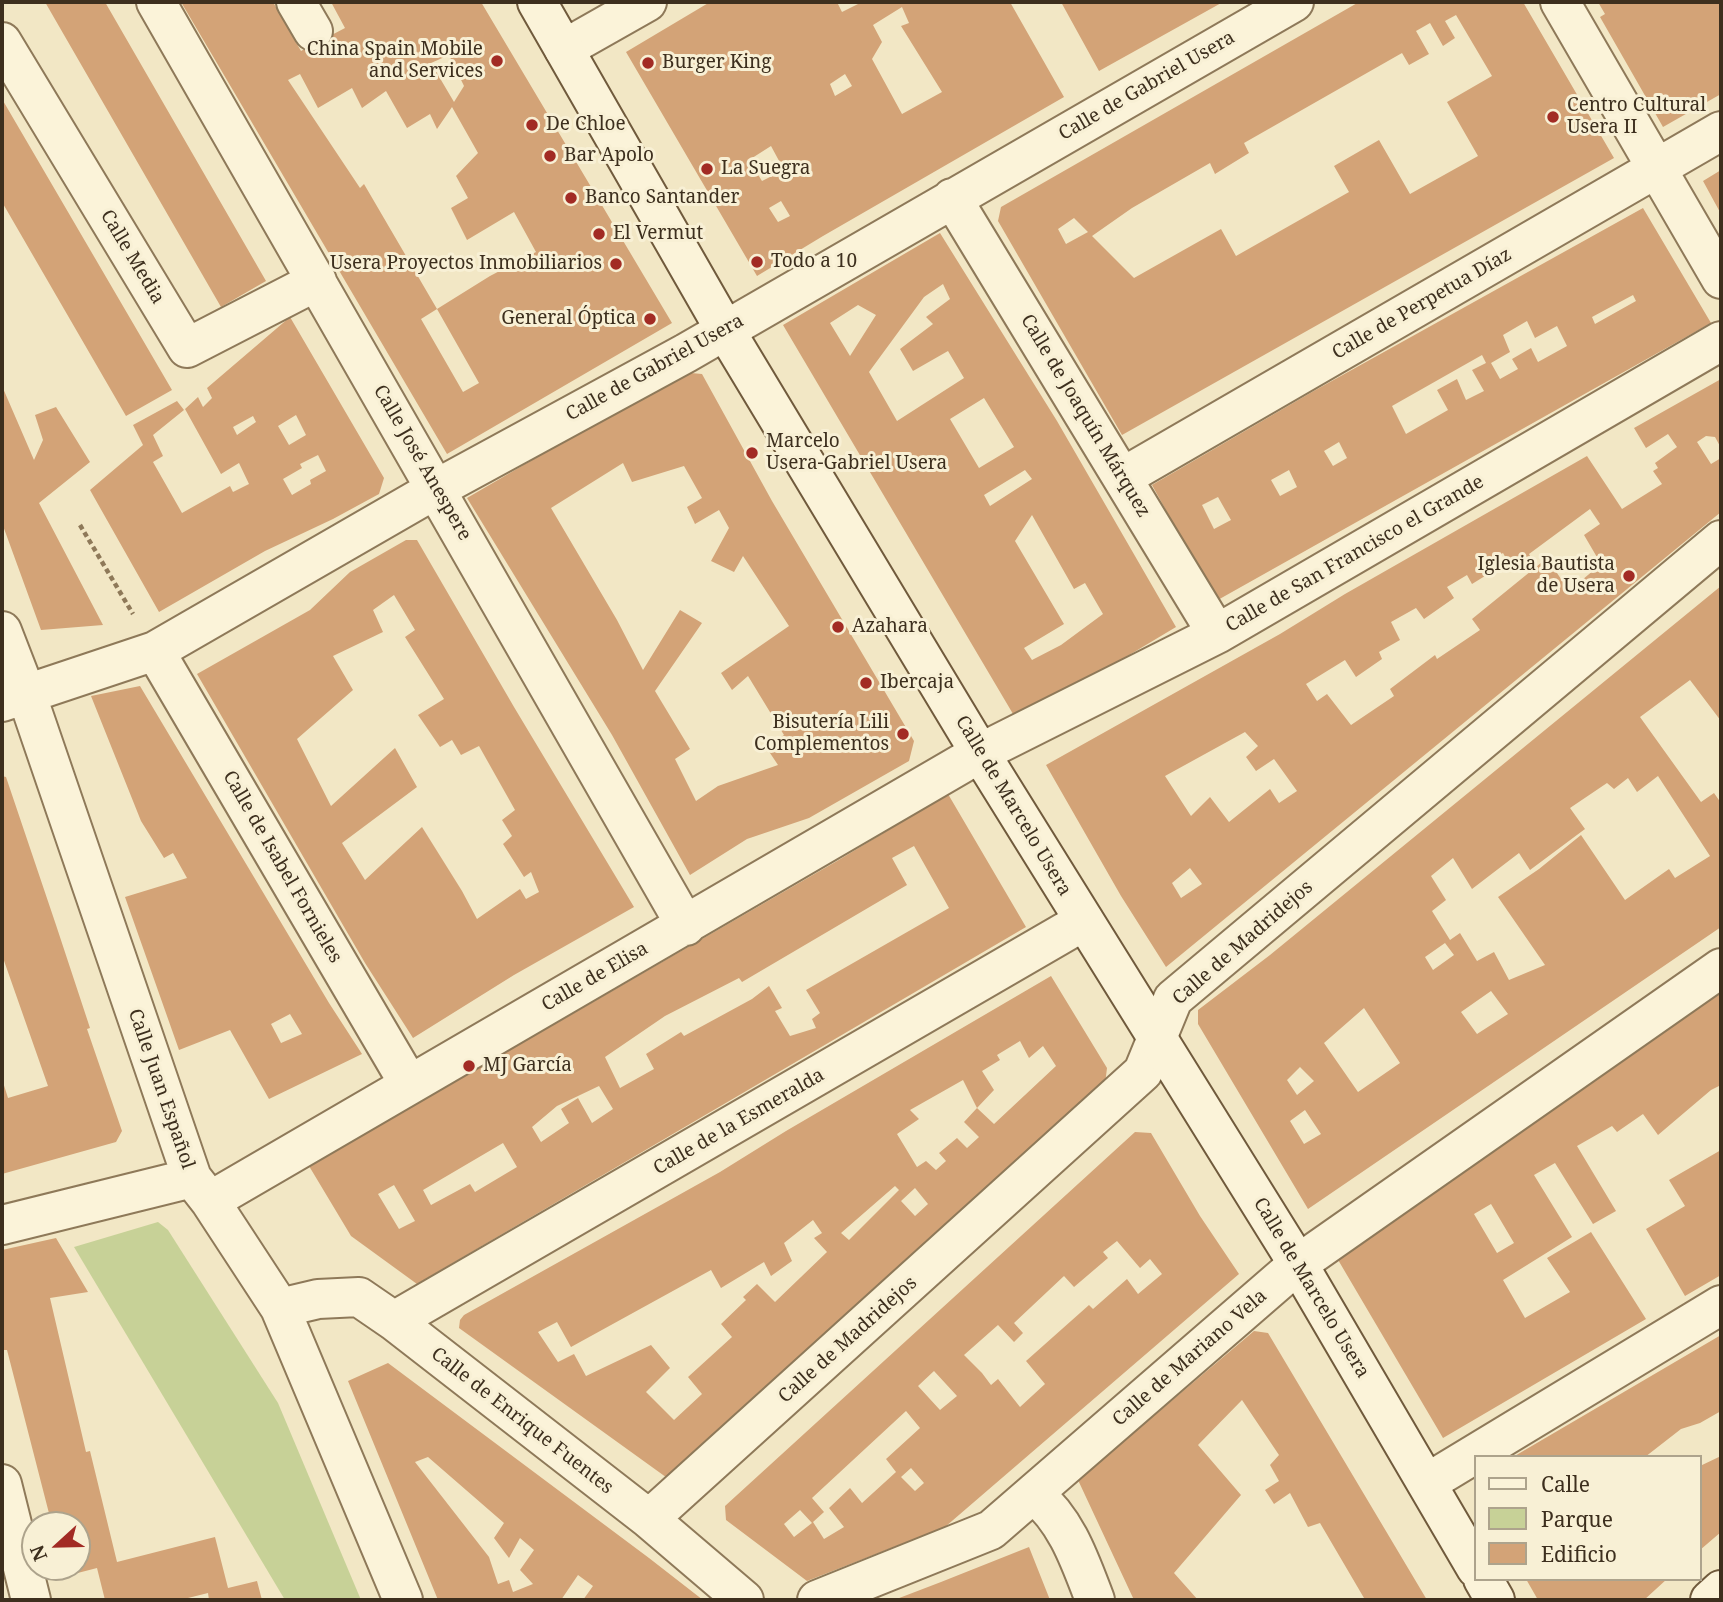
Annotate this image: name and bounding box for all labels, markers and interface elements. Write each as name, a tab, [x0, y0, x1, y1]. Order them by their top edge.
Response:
street label: Calle de Gabriel Usera	[1055, 26, 1239, 146]
place label: China Spain Mobile and Services	[307, 39, 483, 83]
place label: Burger King	[662, 52, 772, 74]
marker: China Spain Mobile and Services	[489, 53, 505, 69]
marker: Burger King	[640, 55, 656, 71]
place label: Centro Cultural Usera II	[1567, 95, 1706, 139]
marker: Centro Cultural Usera II	[1545, 109, 1561, 125]
place label: De Chloe	[546, 114, 626, 136]
marker: De Chloe	[524, 117, 540, 133]
place label: Bar Apolo	[564, 145, 654, 167]
marker: Bar Apolo	[542, 148, 558, 164]
place label: La Suegra	[721, 158, 811, 180]
marker: La Suegra	[699, 161, 715, 177]
place label: Banco Santander	[585, 187, 739, 209]
marker: Banco Santander	[563, 190, 579, 206]
street label: Calle Media	[95, 206, 169, 308]
place label: El Vermut	[613, 223, 703, 245]
marker: El Vermut	[591, 226, 607, 242]
street label: Calle de Perpetua Díaz	[1328, 243, 1516, 365]
place label: Todo a 10	[771, 251, 857, 273]
place label: Usera Proyectos Inmobiliarios	[330, 253, 602, 275]
marker: Todo a 10	[749, 254, 765, 270]
marker: Usera Proyectos Inmobiliarios	[608, 256, 624, 272]
place label: General Óptica	[501, 308, 636, 330]
street label: Calle de Gabriel Usera	[562, 310, 748, 426]
street label: Calle de Joaquín Márquez	[1015, 310, 1155, 522]
marker: General Óptica	[642, 311, 658, 327]
street label: Calle José Anespere	[368, 381, 476, 545]
place label: Marcelo Usera-Gabriel Usera	[766, 431, 947, 475]
marker: Marcelo Usera-Gabriel Usera	[744, 445, 760, 461]
street label: Calle de San Francisco el Grande	[1222, 471, 1488, 637]
place label: Iglesia Bautista de Usera	[1478, 554, 1615, 598]
marker: Iglesia Bautista de Usera	[1621, 568, 1637, 584]
place label: Azahara	[852, 616, 928, 638]
marker: Azahara	[830, 619, 846, 635]
place label: Ibercaja	[880, 672, 954, 694]
marker: Ibercaja	[858, 675, 874, 691]
place label: Bisutería Lili Complementos	[754, 712, 889, 756]
street label: Calle de Marcelo Usera	[950, 712, 1076, 900]
marker: Bisutería Lili Complementos	[895, 726, 911, 742]
street label: Calle de Isabel Fornieles	[218, 767, 346, 967]
street label: Calle de Madridejos	[1168, 876, 1318, 1010]
street label: Calle de Elisa	[538, 937, 652, 1017]
street label: Calle Juan Español	[123, 1006, 199, 1172]
place label: MJ García	[483, 1055, 572, 1077]
marker: MJ García	[461, 1058, 477, 1074]
street label: Calle de la Esmeralda	[649, 1064, 829, 1180]
street label: Calle de Marcelo Usera	[1248, 1194, 1374, 1382]
street label: Calle de Madridejos	[774, 1272, 922, 1408]
street label: Calle de Mariano Vela	[1108, 1285, 1272, 1431]
street label: Calle de Enrique Fuentes	[426, 1343, 618, 1499]
legend	[1474, 1455, 1702, 1581]
text: Calle	[1541, 1470, 1590, 1498]
text: Parque	[1541, 1505, 1613, 1533]
north arrow	[21, 1511, 91, 1581]
text: Edificio	[1541, 1540, 1617, 1568]
text: N	[24, 1541, 53, 1565]

